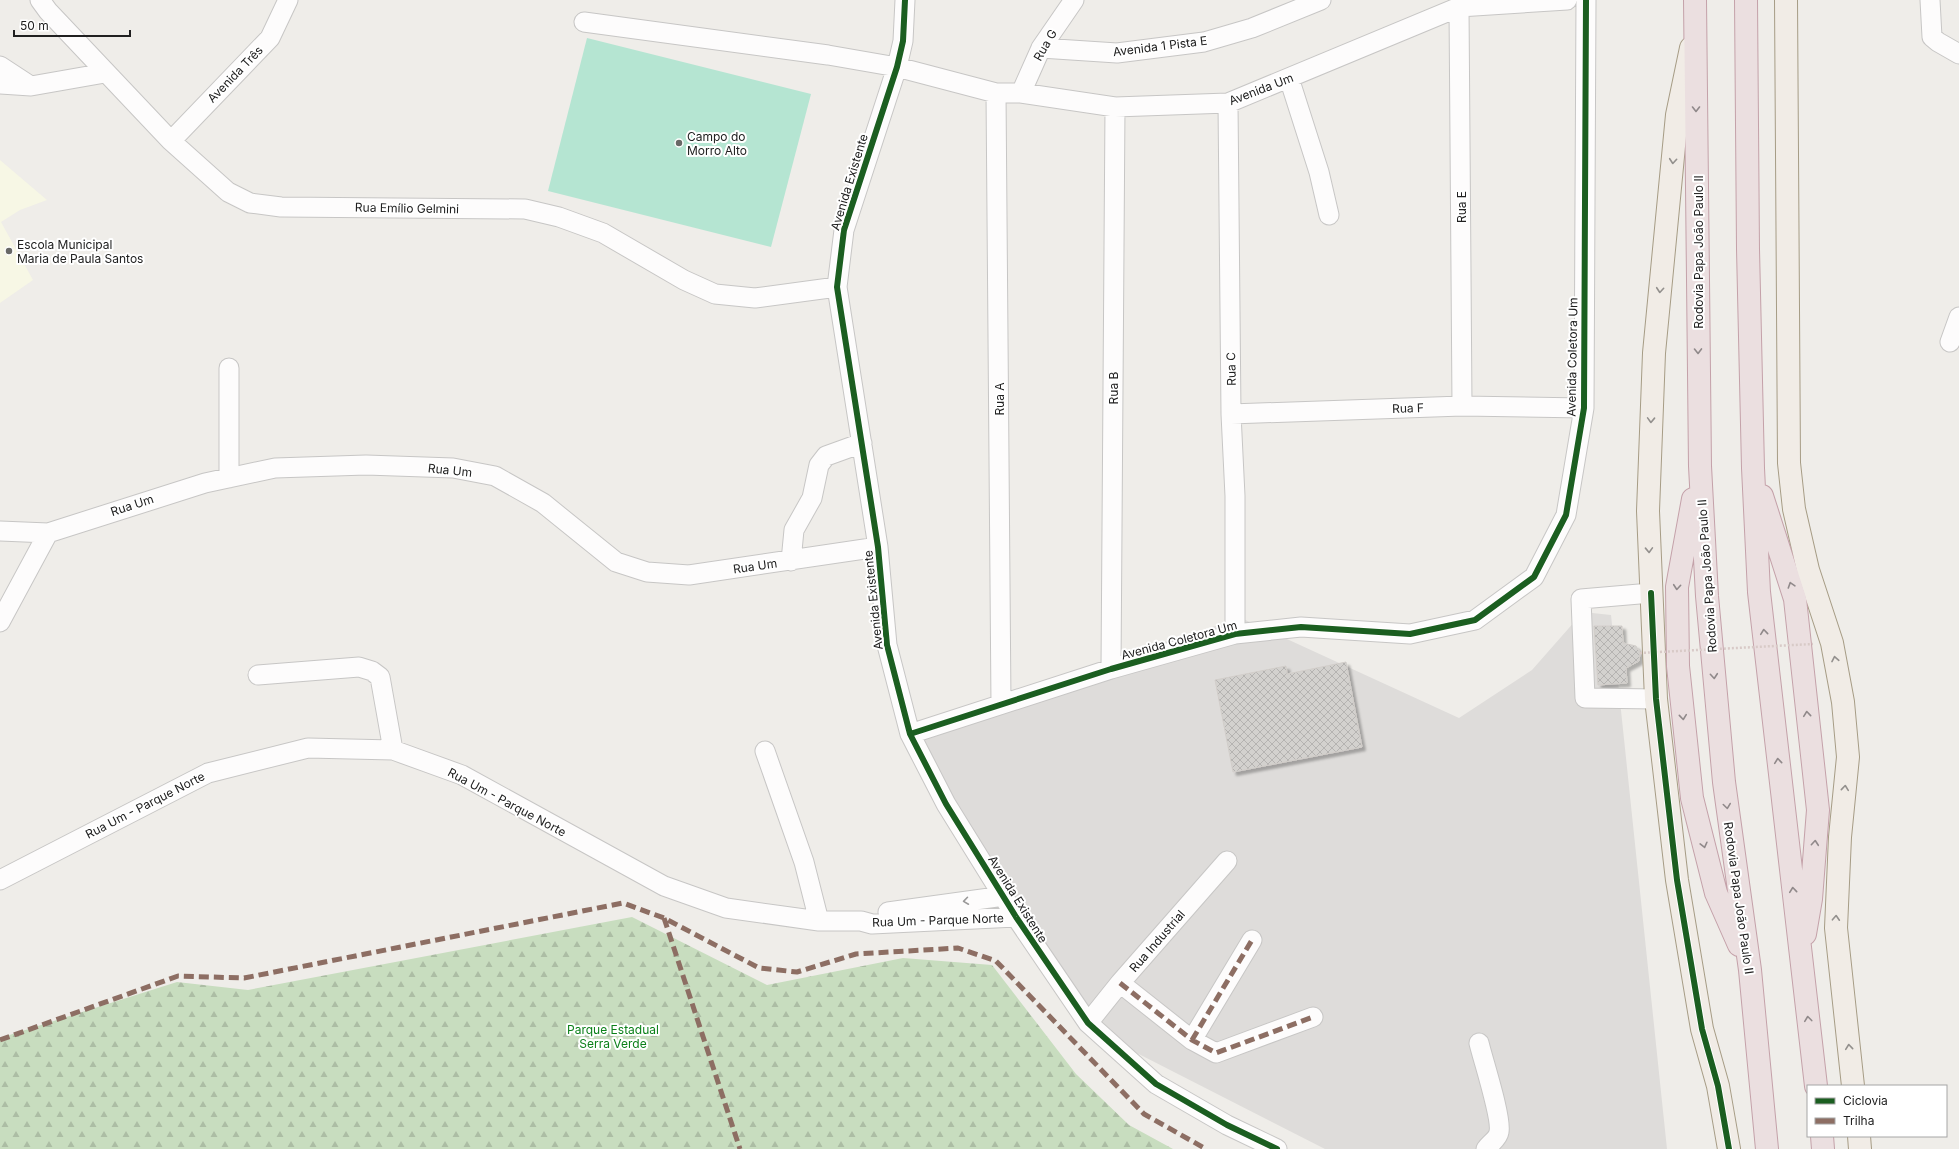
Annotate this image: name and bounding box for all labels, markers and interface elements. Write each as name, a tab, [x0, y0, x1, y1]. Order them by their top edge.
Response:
scale bar	[14, 12, 130, 38]
text: 50 m	[20, 18, 49, 33]
street label: Rua G	[1030, 27, 1060, 63]
street label: Avenida 1 Pista E	[1112, 33, 1208, 59]
street label: Avenida Três	[204, 42, 266, 106]
street label: Avenida Um	[1227, 70, 1295, 108]
one-way arrow	[1692, 106, 1700, 112]
place label: Campo do Morro Alto	[687, 129, 747, 158]
street label: Avenida Existente	[827, 132, 871, 232]
marker: Campo do Morro Alto	[674, 138, 684, 148]
one-way arrow	[1668, 158, 1677, 164]
street label: Rodovia Papa João Paulo II	[1691, 175, 1706, 329]
street label: Rua E	[1454, 191, 1469, 223]
street label: Rua Emílio Gelmini	[355, 200, 459, 216]
place label: Escola Municipal Maria de Paula Santos	[17, 237, 143, 266]
marker: Escola Municipal Maria de Paula Santos	[4, 246, 14, 256]
one-way arrow	[1656, 287, 1665, 293]
street label: Avenida Coletora Um	[1563, 297, 1581, 417]
one-way arrow	[1694, 348, 1702, 354]
street label: Rua C	[1223, 352, 1239, 386]
street label: Rua B	[1106, 371, 1121, 404]
street label: Rua A	[992, 382, 1007, 416]
street label: Rua F	[1392, 400, 1424, 416]
one-way arrow	[1647, 417, 1656, 423]
street label: Rua Um	[427, 460, 473, 480]
street label: Rua Um	[109, 491, 155, 519]
street label: Rodovia Papa João Paulo II	[1694, 499, 1720, 653]
one-way arrow	[1645, 546, 1654, 553]
street label: Avenida Existente	[860, 549, 886, 651]
street label: Rua Um	[732, 555, 778, 577]
one-way arrow	[1787, 582, 1796, 589]
one-way arrow	[1673, 584, 1682, 590]
street label: Avenida Coletora Um	[1119, 617, 1239, 663]
one-way arrow	[1760, 629, 1769, 635]
one-way arrow	[1832, 656, 1840, 663]
one-way arrow	[1710, 673, 1719, 679]
one-way arrow	[1803, 711, 1812, 717]
one-way arrow	[1679, 714, 1688, 720]
one-way arrow	[1774, 758, 1783, 764]
street label: Rua Um - Parque Norte	[445, 764, 569, 840]
street label: Rua Um - Parque Norte	[83, 768, 207, 842]
one-way arrow	[1840, 785, 1849, 791]
one-way arrow	[1722, 803, 1731, 809]
street label: Rodovia Papa João Paulo II	[1721, 821, 1757, 975]
one-way arrow	[1811, 840, 1820, 846]
one-way arrow	[1699, 841, 1708, 848]
street label: Avenida Existente	[985, 853, 1051, 945]
one-way arrow	[1788, 887, 1797, 893]
one-way arrow	[963, 896, 969, 905]
street label: Rua Industrial	[1126, 907, 1188, 975]
street label: Rua Um - Parque Norte	[872, 910, 1004, 930]
one-way arrow	[1832, 915, 1841, 921]
one-way arrow	[1803, 1016, 1812, 1023]
park label: Parque Estadual Serra Verde	[567, 1022, 659, 1051]
one-way arrow	[1845, 1044, 1854, 1050]
legend	[1807, 1085, 1947, 1137]
text: Ciclovia	[1843, 1093, 1888, 1108]
text: Trilha	[1843, 1113, 1874, 1128]

